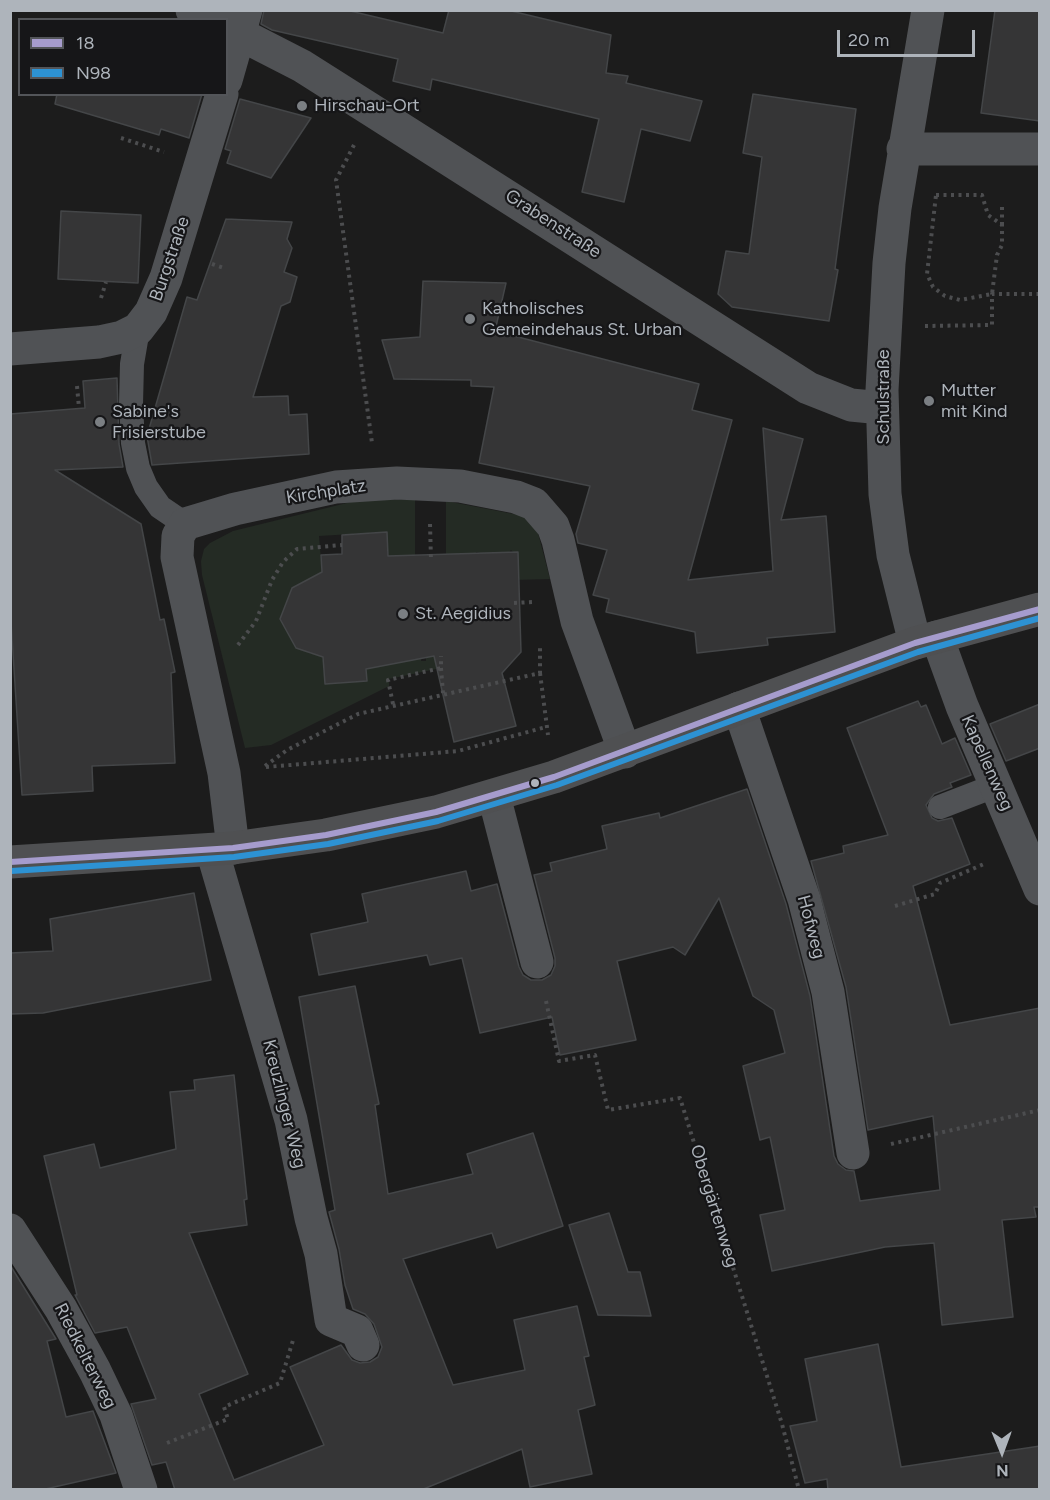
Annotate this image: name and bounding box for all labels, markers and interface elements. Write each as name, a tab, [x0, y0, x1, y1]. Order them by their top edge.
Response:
legend	[18, 18, 228, 96]
scale bar	[840, 18, 978, 56]
text: 20 m	[848, 29, 889, 51]
text: 18	[76, 32, 95, 54]
text: N98	[76, 62, 111, 84]
place label: Hirschau-Ort	[314, 95, 420, 117]
marker: Hirschau-Ort	[295, 99, 309, 113]
street label: Grabenstraße	[501, 185, 605, 263]
street label: Burgstraße	[145, 214, 195, 304]
place label: Katholisches Gemeindehaus St. Urban	[482, 298, 682, 340]
marker: Katholisches Gemeindehaus St. Urban	[463, 312, 477, 326]
street label: Schulstraße	[873, 349, 895, 445]
place label: Mutter mit Kind	[941, 380, 1007, 422]
marker: Mutter mit Kind	[922, 394, 936, 408]
place label: Sabine's Frisierstube	[112, 401, 206, 444]
marker: Sabine's Frisierstube	[93, 415, 107, 429]
street label: Kirchplatz	[285, 475, 367, 509]
place label: St. Aegidius	[415, 603, 511, 625]
marker: St. Aegidius	[396, 607, 410, 621]
street label: Kapellenweg	[956, 712, 1018, 814]
unlabelled marker	[529, 777, 541, 789]
street label: Hofweg	[792, 893, 830, 961]
street label: Kreuzlinger Weg	[258, 1037, 310, 1171]
street label: Obergärtenweg	[685, 1142, 743, 1270]
street label: Riedkelterweg	[49, 1300, 121, 1412]
north arrow	[972, 1422, 1032, 1482]
text: N	[996, 1461, 1009, 1480]

